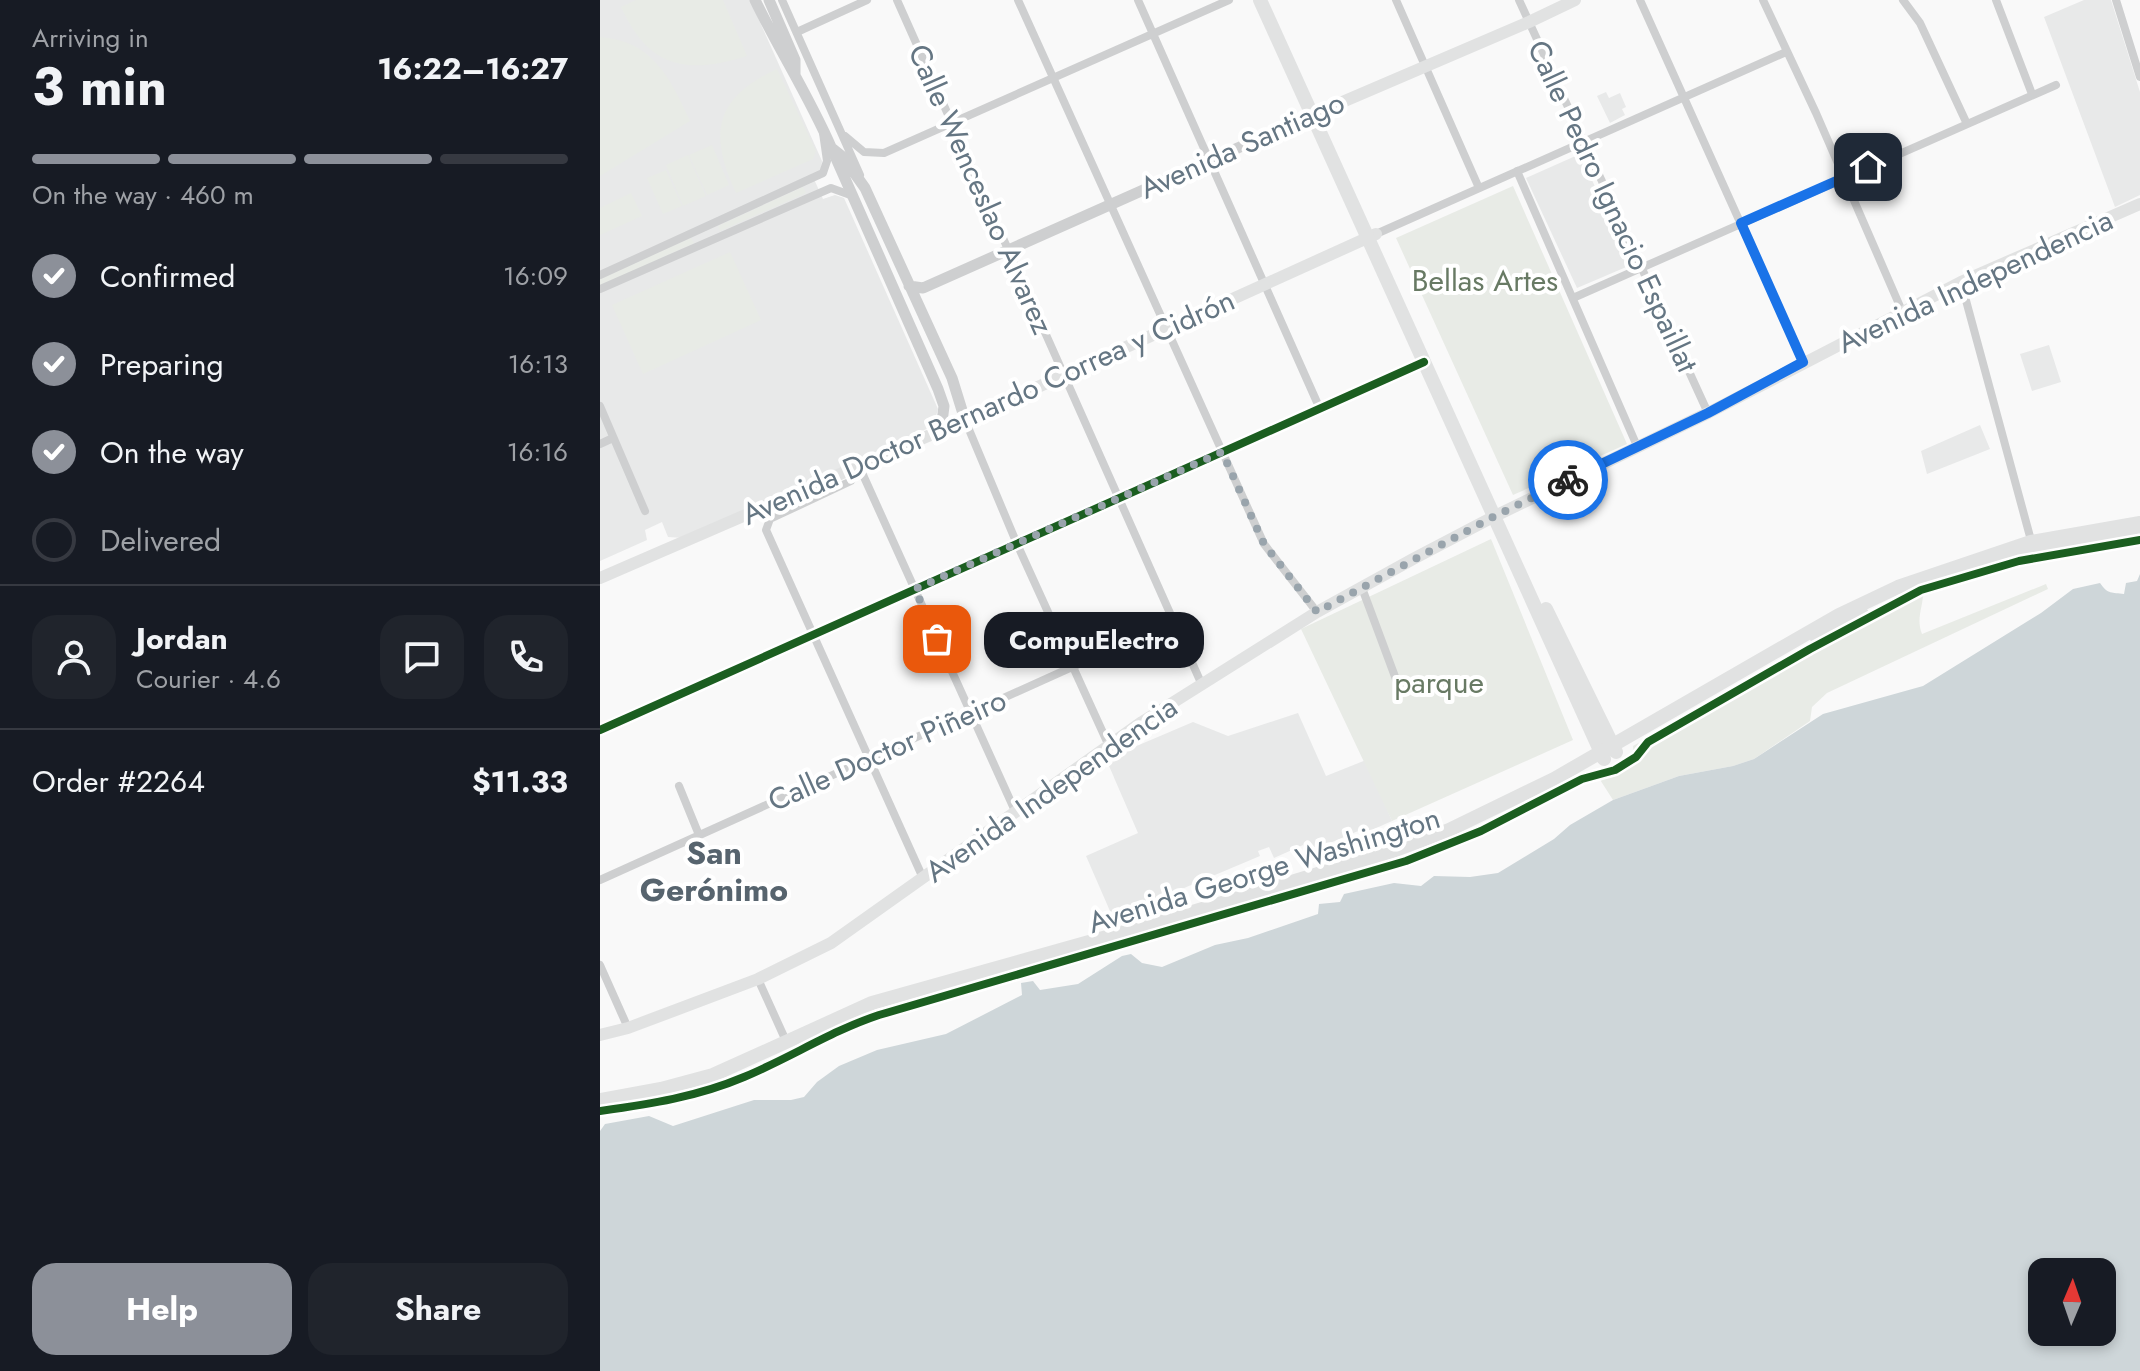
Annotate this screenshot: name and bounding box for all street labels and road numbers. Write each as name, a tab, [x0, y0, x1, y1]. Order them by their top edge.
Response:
street label: Calle Pedro Ignacio Espaillat	[1517, 33, 1709, 380]
street label: Calle Wenceslao Alvarez	[898, 37, 1064, 341]
street label: Avenida Santiago	[1133, 81, 1351, 209]
street label: Avenida Independencia	[1830, 198, 2120, 364]
street label: Avenida Doctor Bernardo Correa y Cidrón	[735, 278, 1241, 536]
street label: Calle Doctor Piñeiro	[761, 678, 1013, 822]
street label: Avenida Independencia	[916, 686, 1186, 892]
street label: Avenida George Washington	[1083, 796, 1445, 944]

